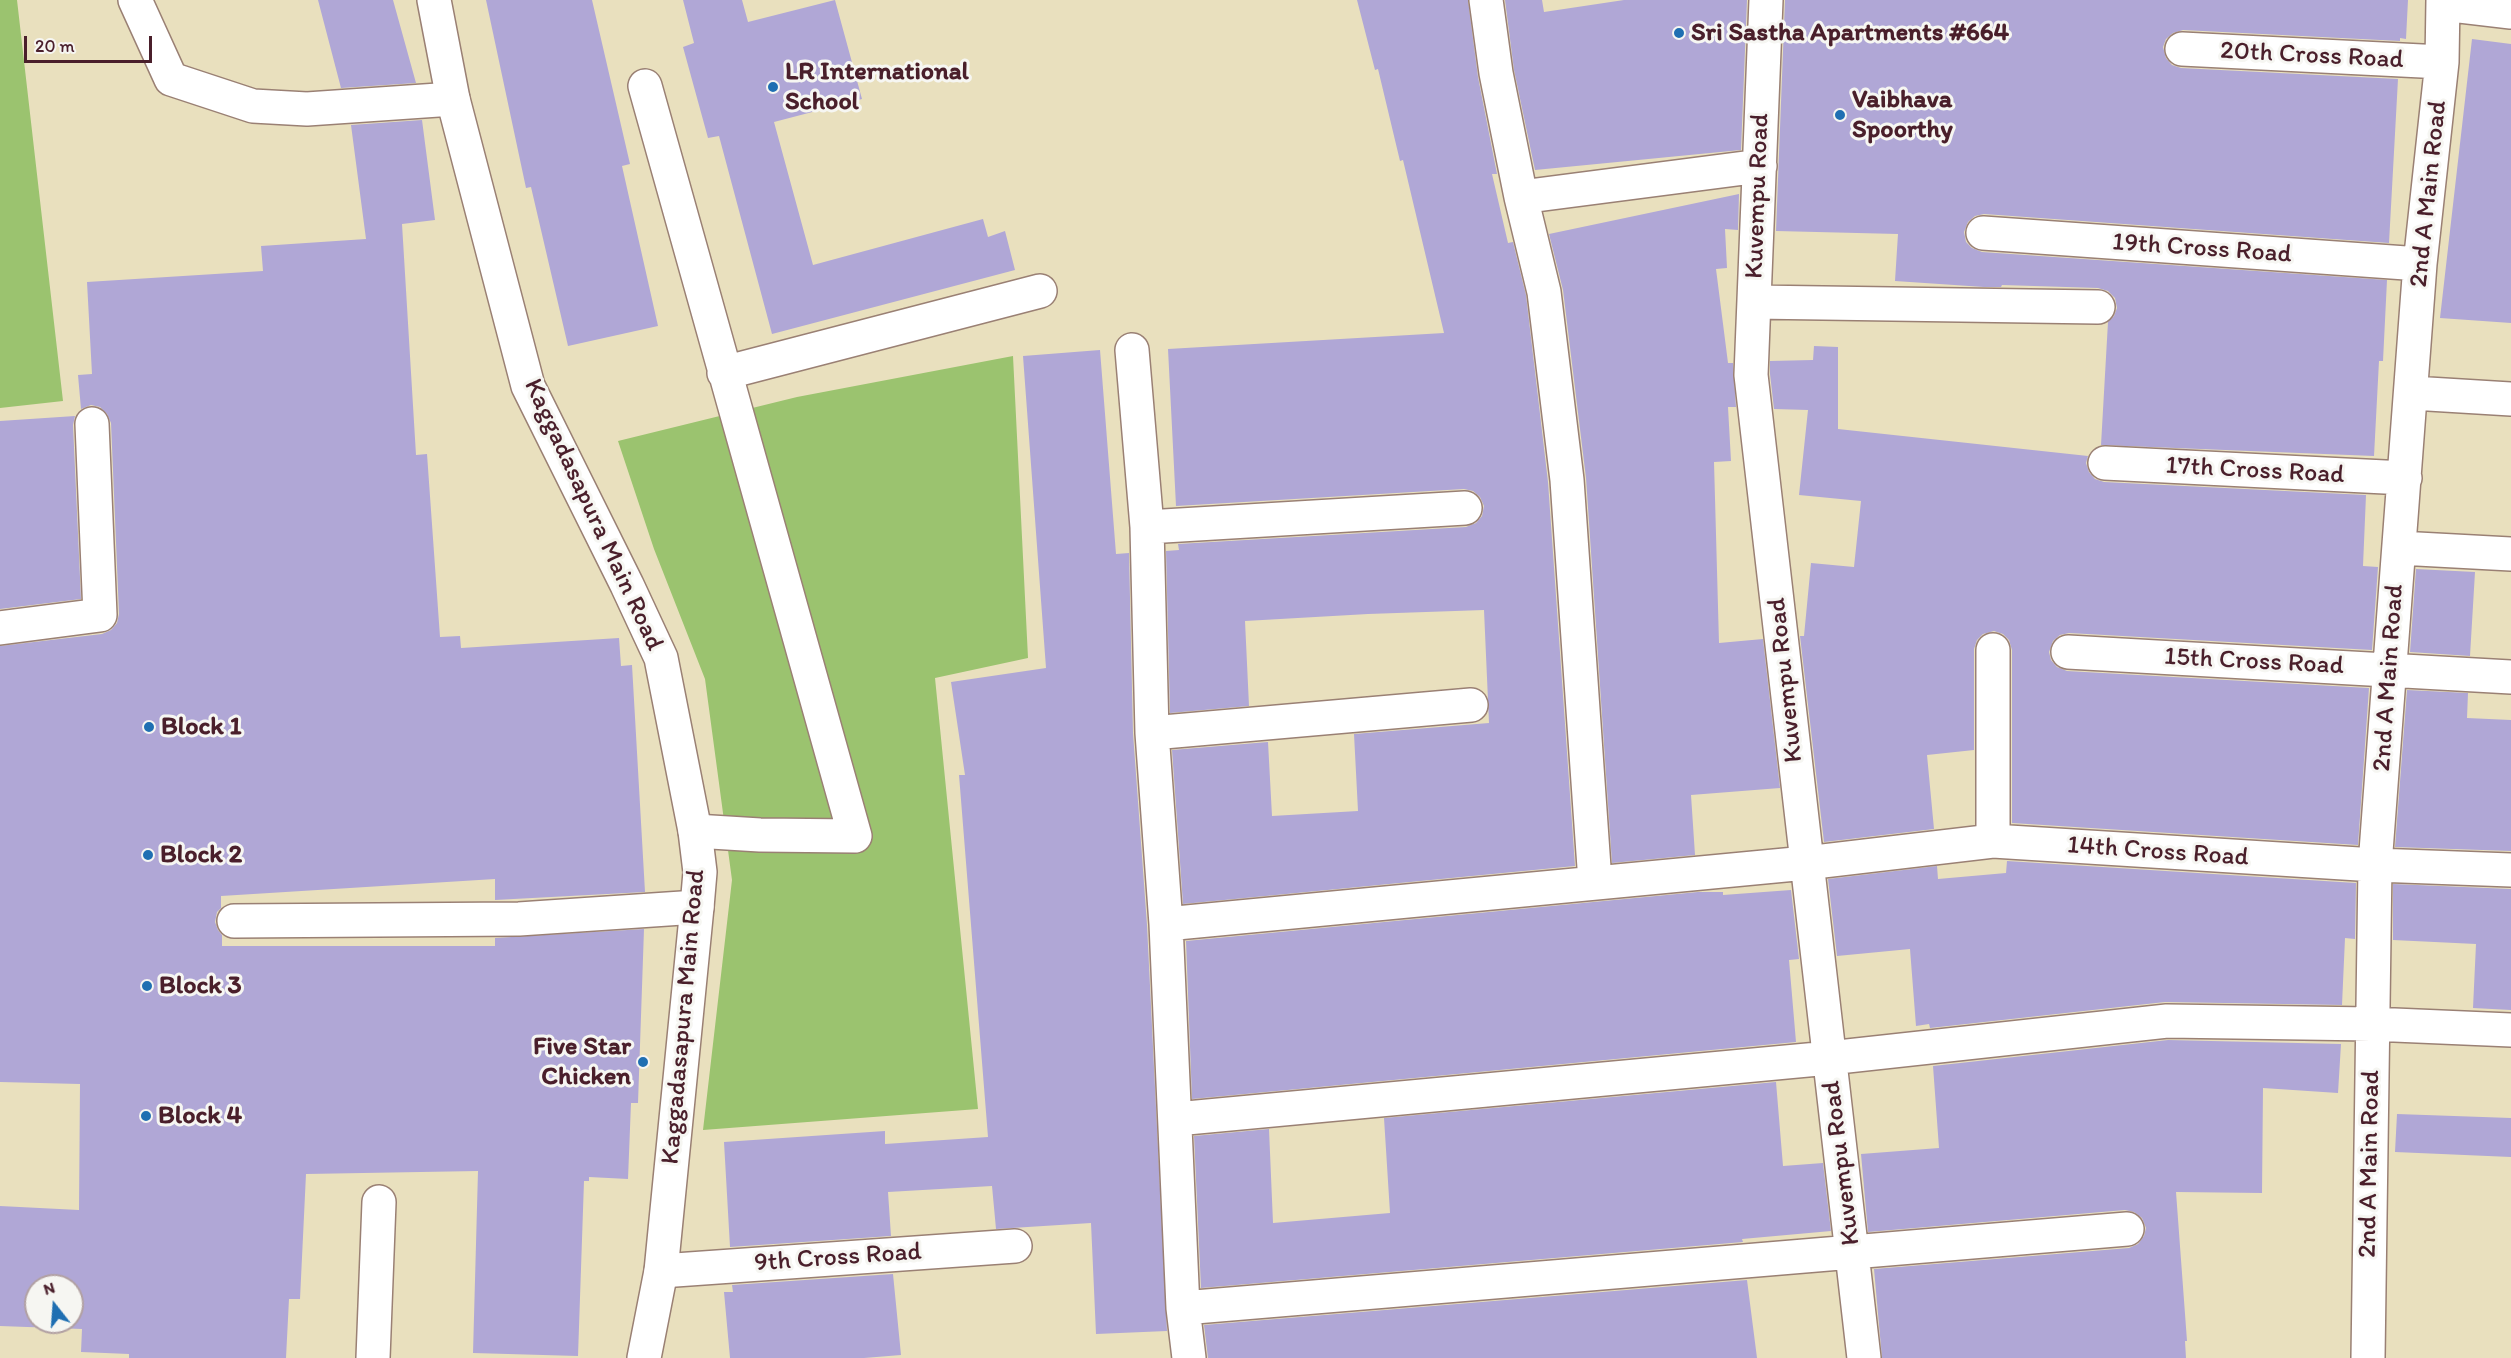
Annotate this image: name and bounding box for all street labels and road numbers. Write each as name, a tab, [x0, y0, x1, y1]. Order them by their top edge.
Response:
street label: 20th Cross Road	[2219, 36, 2405, 76]
street label: 2nd A Main Road	[2404, 99, 2454, 289]
street label: Kuvempu Road	[1740, 113, 1776, 279]
street label: 19th Cross Road	[2111, 227, 2293, 271]
street label: Kaggadasapura Main Road	[516, 374, 670, 656]
street label: 17th Cross Road	[2165, 451, 2345, 491]
street label: 2nd A Main Road	[2367, 583, 2411, 773]
street label: Kuvempu Road	[1762, 596, 1810, 764]
street label: 15th Cross Road	[2163, 642, 2345, 682]
street label: 14th Cross Road	[2066, 830, 2250, 874]
street label: Kaggadasapura Main Road	[656, 868, 712, 1166]
street label: 2nd A Main Road	[2353, 1070, 2387, 1258]
street label: Kuvempu Road	[1816, 1079, 1868, 1247]
street label: 9th Cross Road	[753, 1237, 923, 1279]

